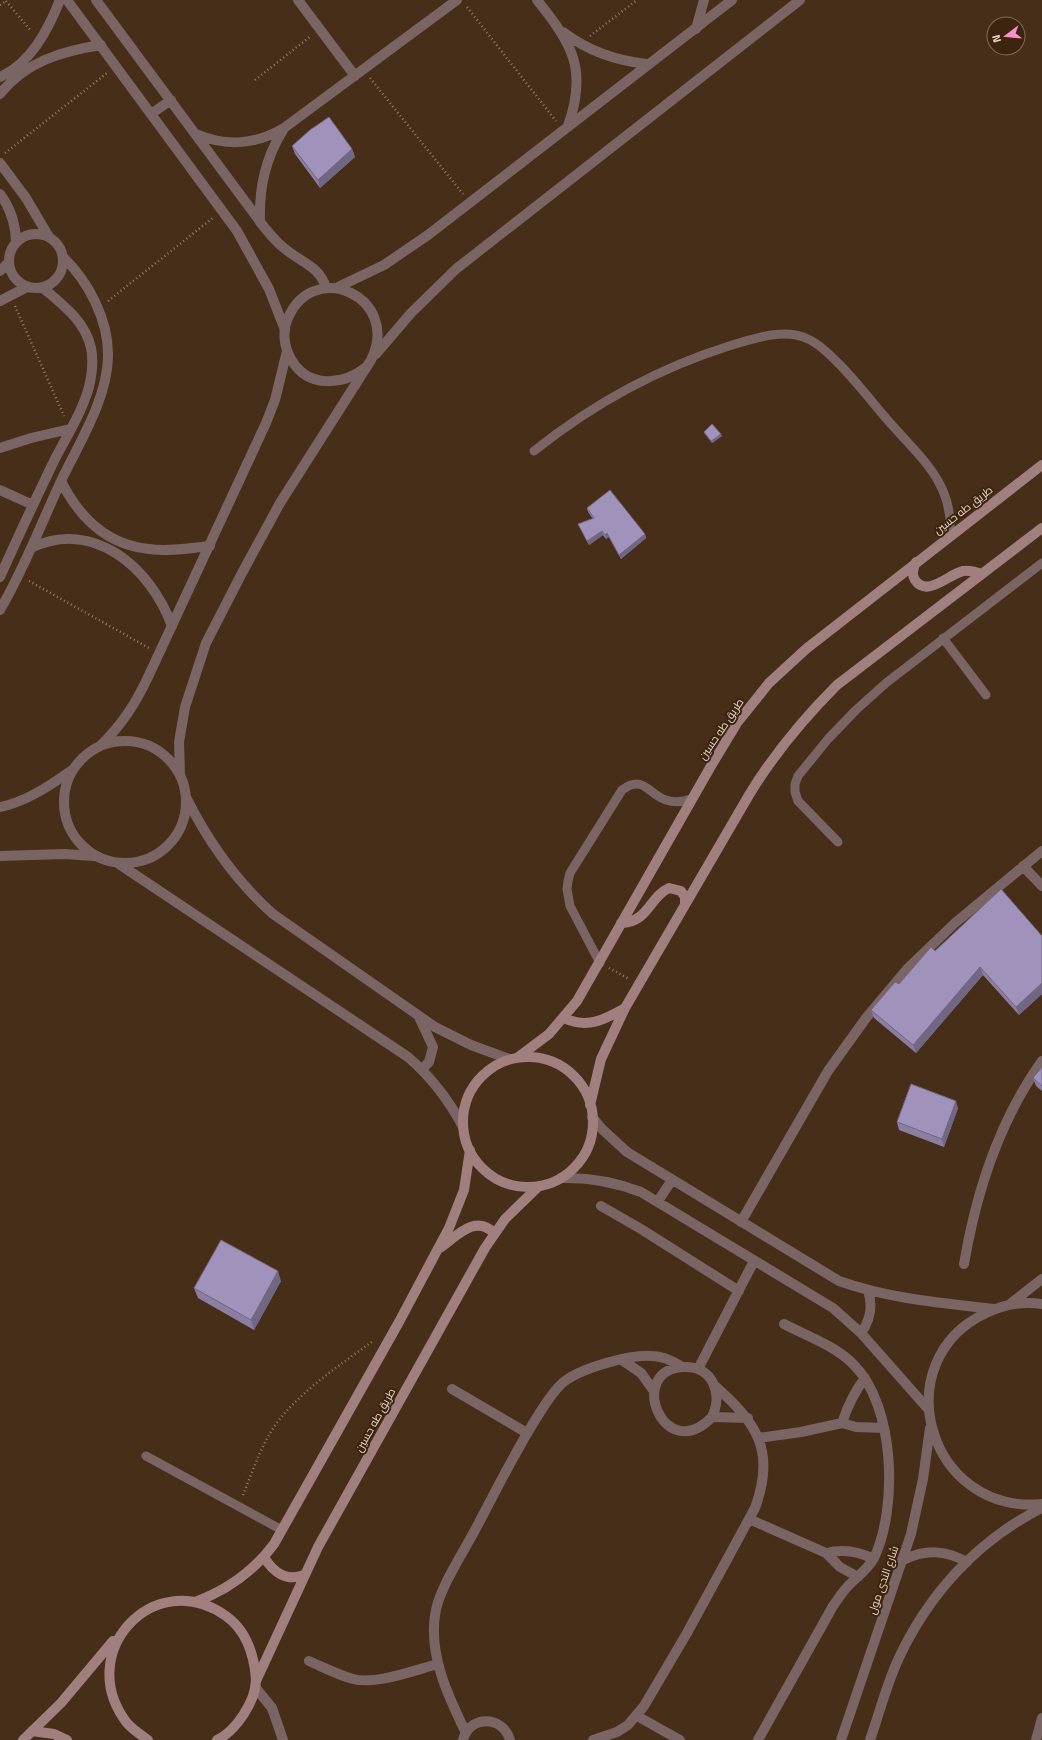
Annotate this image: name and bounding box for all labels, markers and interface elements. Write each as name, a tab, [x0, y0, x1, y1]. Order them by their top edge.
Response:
north arrow	[986, 16, 1026, 56]
text: N	[988, 33, 1005, 45]
street label: طريق طه حسين	[930, 482, 996, 538]
street label: طريق طه حسين	[695, 695, 747, 763]
street label: طريق طه حسين	[351, 1385, 399, 1455]
street label: شارع الندى مول	[864, 1543, 902, 1617]

